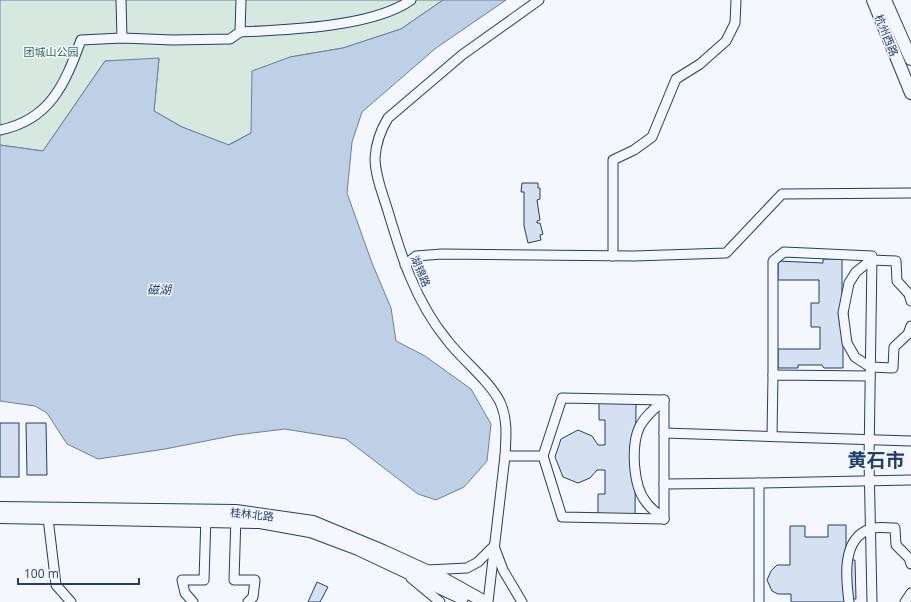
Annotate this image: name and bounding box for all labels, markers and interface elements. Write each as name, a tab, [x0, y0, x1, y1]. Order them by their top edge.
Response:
street label: 杭州西路	[872, 12, 902, 58]
park label: 团城山公园	[24, 44, 79, 59]
street label: 湖锦路	[408, 253, 434, 289]
water label: 磁湖	[147, 281, 173, 298]
district label: 黄石市	[847, 447, 905, 473]
street label: 桂林北路	[229, 504, 275, 524]
scale bar	[18, 560, 139, 586]
text: 100 m	[24, 565, 59, 582]

